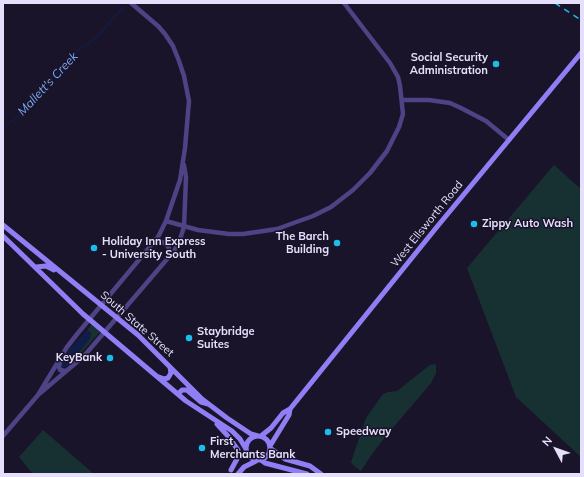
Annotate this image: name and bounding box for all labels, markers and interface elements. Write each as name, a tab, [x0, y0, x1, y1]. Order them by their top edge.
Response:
water label: Mallett's Creek	[15, 49, 81, 119]
place label: Social Security Administration	[410, 51, 488, 77]
marker: Social Security Administration	[491, 59, 501, 69]
street label: West Ellsworth Road	[388, 178, 466, 270]
place label: Zippy Auto Wash	[482, 217, 573, 231]
marker: Zippy Auto Wash	[469, 219, 479, 229]
place label: The Barch Building	[276, 230, 329, 256]
place label: Holiday Inn Express - University South	[102, 235, 205, 261]
marker: The Barch Building	[332, 238, 342, 248]
marker: Holiday Inn Express - University South	[89, 243, 99, 253]
street label: South State Street	[98, 289, 176, 359]
place label: Staybridge Suites	[197, 325, 255, 351]
marker: Staybridge Suites	[184, 333, 194, 343]
place label: KeyBank	[56, 351, 102, 365]
marker: KeyBank	[105, 353, 115, 363]
place label: Speedway	[336, 425, 391, 439]
marker: Speedway	[323, 427, 333, 437]
north arrow	[536, 429, 576, 469]
text: N	[539, 433, 555, 449]
place label: First Merchants Bank	[210, 435, 295, 461]
marker: First Merchants Bank	[197, 443, 207, 453]

